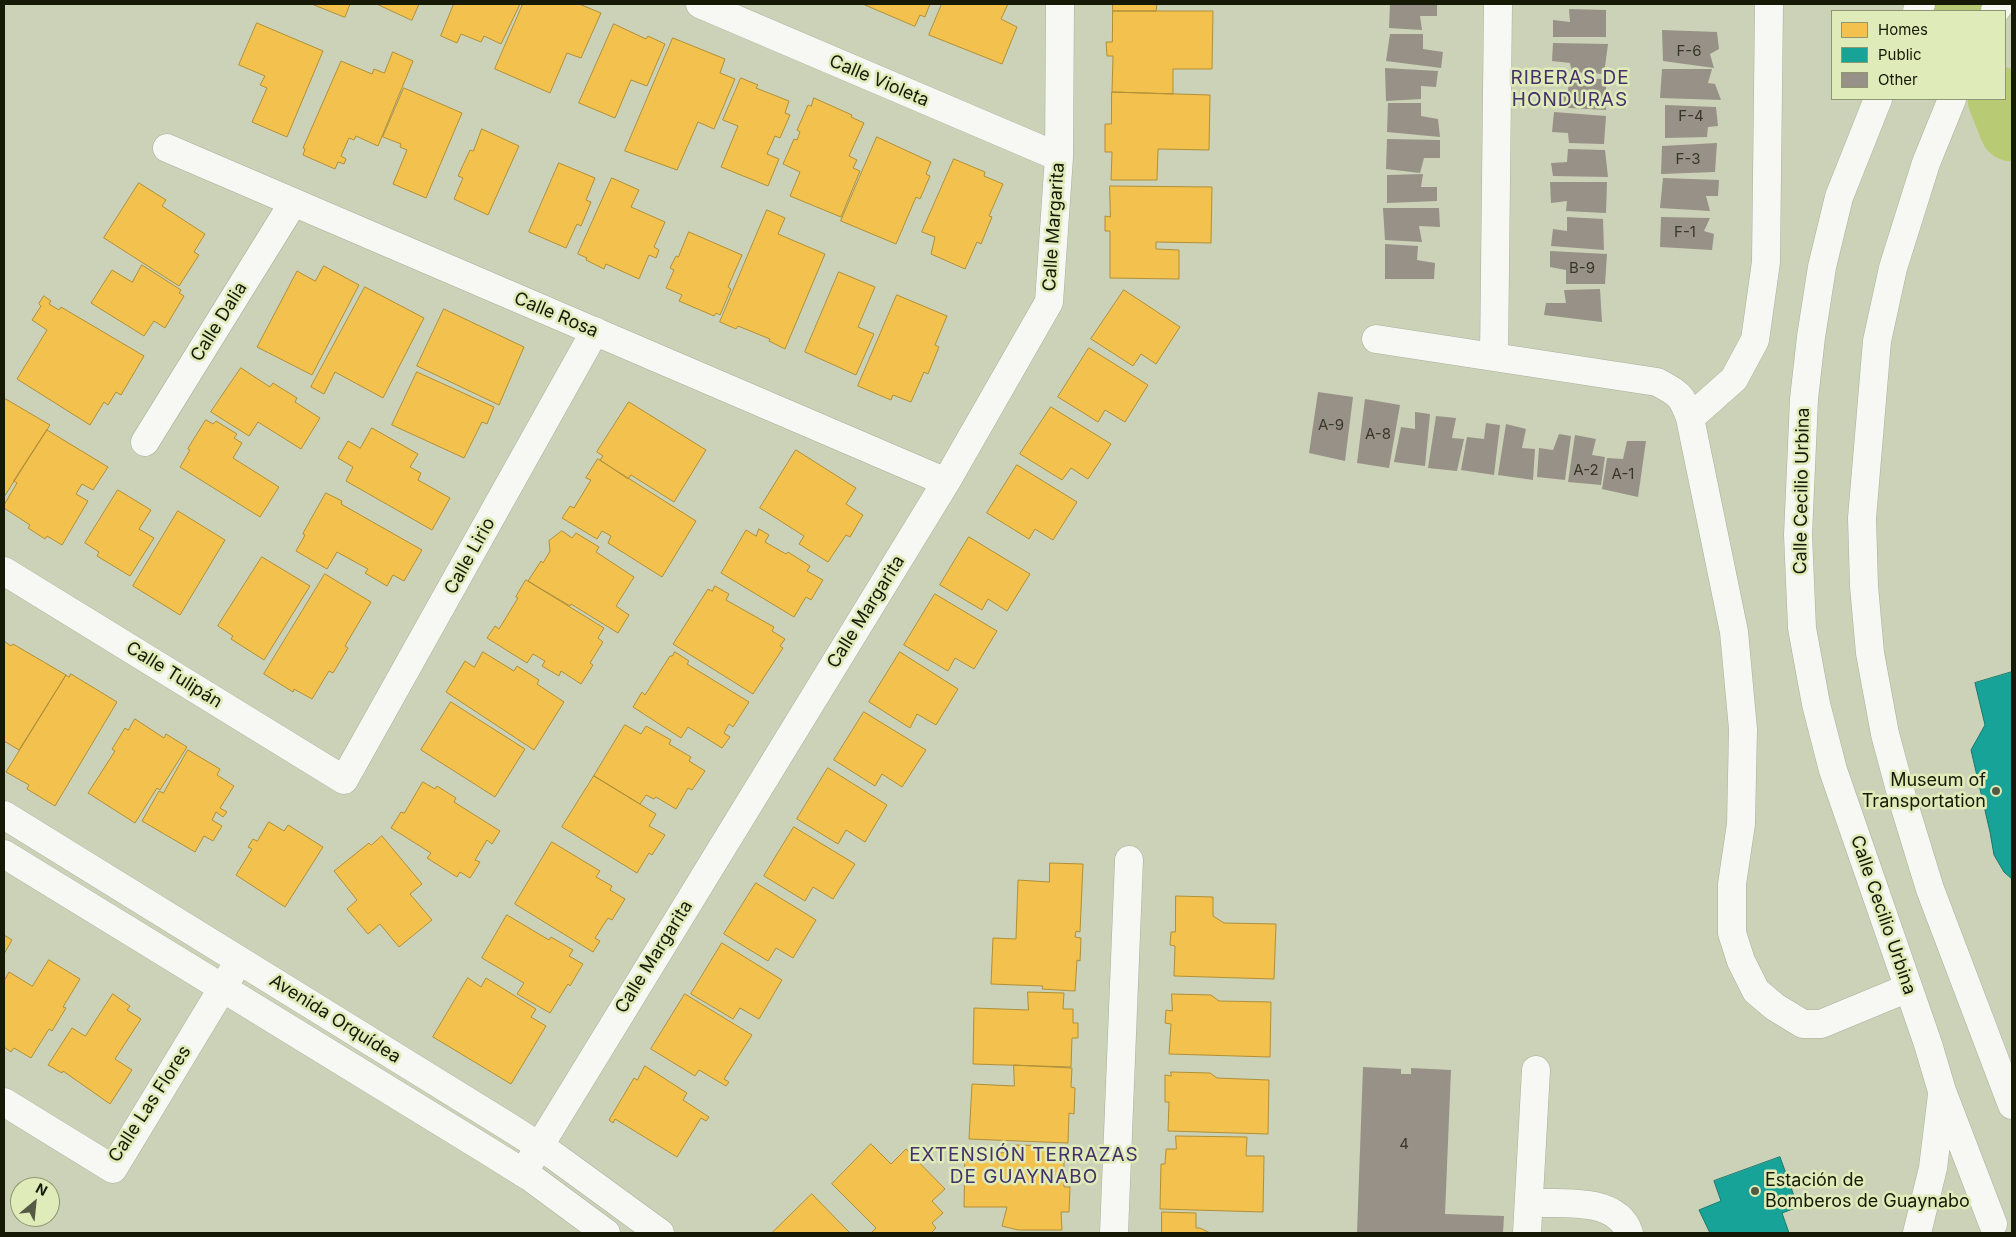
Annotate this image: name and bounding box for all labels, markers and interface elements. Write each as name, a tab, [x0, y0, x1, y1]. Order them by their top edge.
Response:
legend	[1831, 10, 2006, 100]
text: Homes	[1878, 20, 1928, 39]
house number: F-6	[1676, 42, 1702, 60]
text: Public	[1878, 45, 1921, 64]
street label: Calle Violeta	[826, 50, 932, 112]
district label: RIBERAS DE HONDURAS	[1509, 67, 1631, 111]
text: Other	[1878, 70, 1918, 89]
house number: F-4	[1678, 107, 1704, 125]
house number: F-3	[1676, 150, 1700, 168]
street label: Calle Margarita	[1039, 162, 1069, 292]
house number: F-1	[1674, 223, 1696, 241]
house number: B-9	[1569, 259, 1595, 277]
street label: Calle Dalia	[186, 278, 252, 366]
street label: Calle Rosa	[511, 288, 601, 342]
street label: Calle Cecilio Urbina	[1790, 407, 1814, 575]
house number: A-9	[1318, 416, 1344, 434]
house number: A-8	[1365, 425, 1391, 443]
house number: A-2	[1573, 461, 1599, 479]
house number: A-1	[1612, 465, 1634, 483]
street label: Calle Lirio	[440, 514, 500, 598]
street label: Calle Margarita	[823, 552, 909, 672]
street label: Calle Tulipán	[122, 637, 226, 713]
place label: Museum of Transportation	[1862, 770, 1986, 812]
marker: Museum of Transportation	[1990, 785, 2002, 797]
street label: Calle Cecilio Urbina	[1846, 833, 1920, 997]
street label: Calle Margarita	[611, 897, 697, 1017]
street label: Avenida Orquídea	[265, 970, 405, 1068]
street label: Calle Las Flores	[104, 1042, 196, 1166]
house number: 4	[1399, 1135, 1409, 1153]
district label: EXTENSIÓN TERRAZAS DE GUAYNABO	[907, 1144, 1141, 1188]
place label: Estación de Bomberos de Guaynabo	[1765, 1170, 1970, 1212]
north arrow	[10, 1177, 60, 1227]
text: N	[33, 1179, 51, 1199]
marker: Estación de Bomberos de Guaynabo	[1749, 1185, 1761, 1197]

